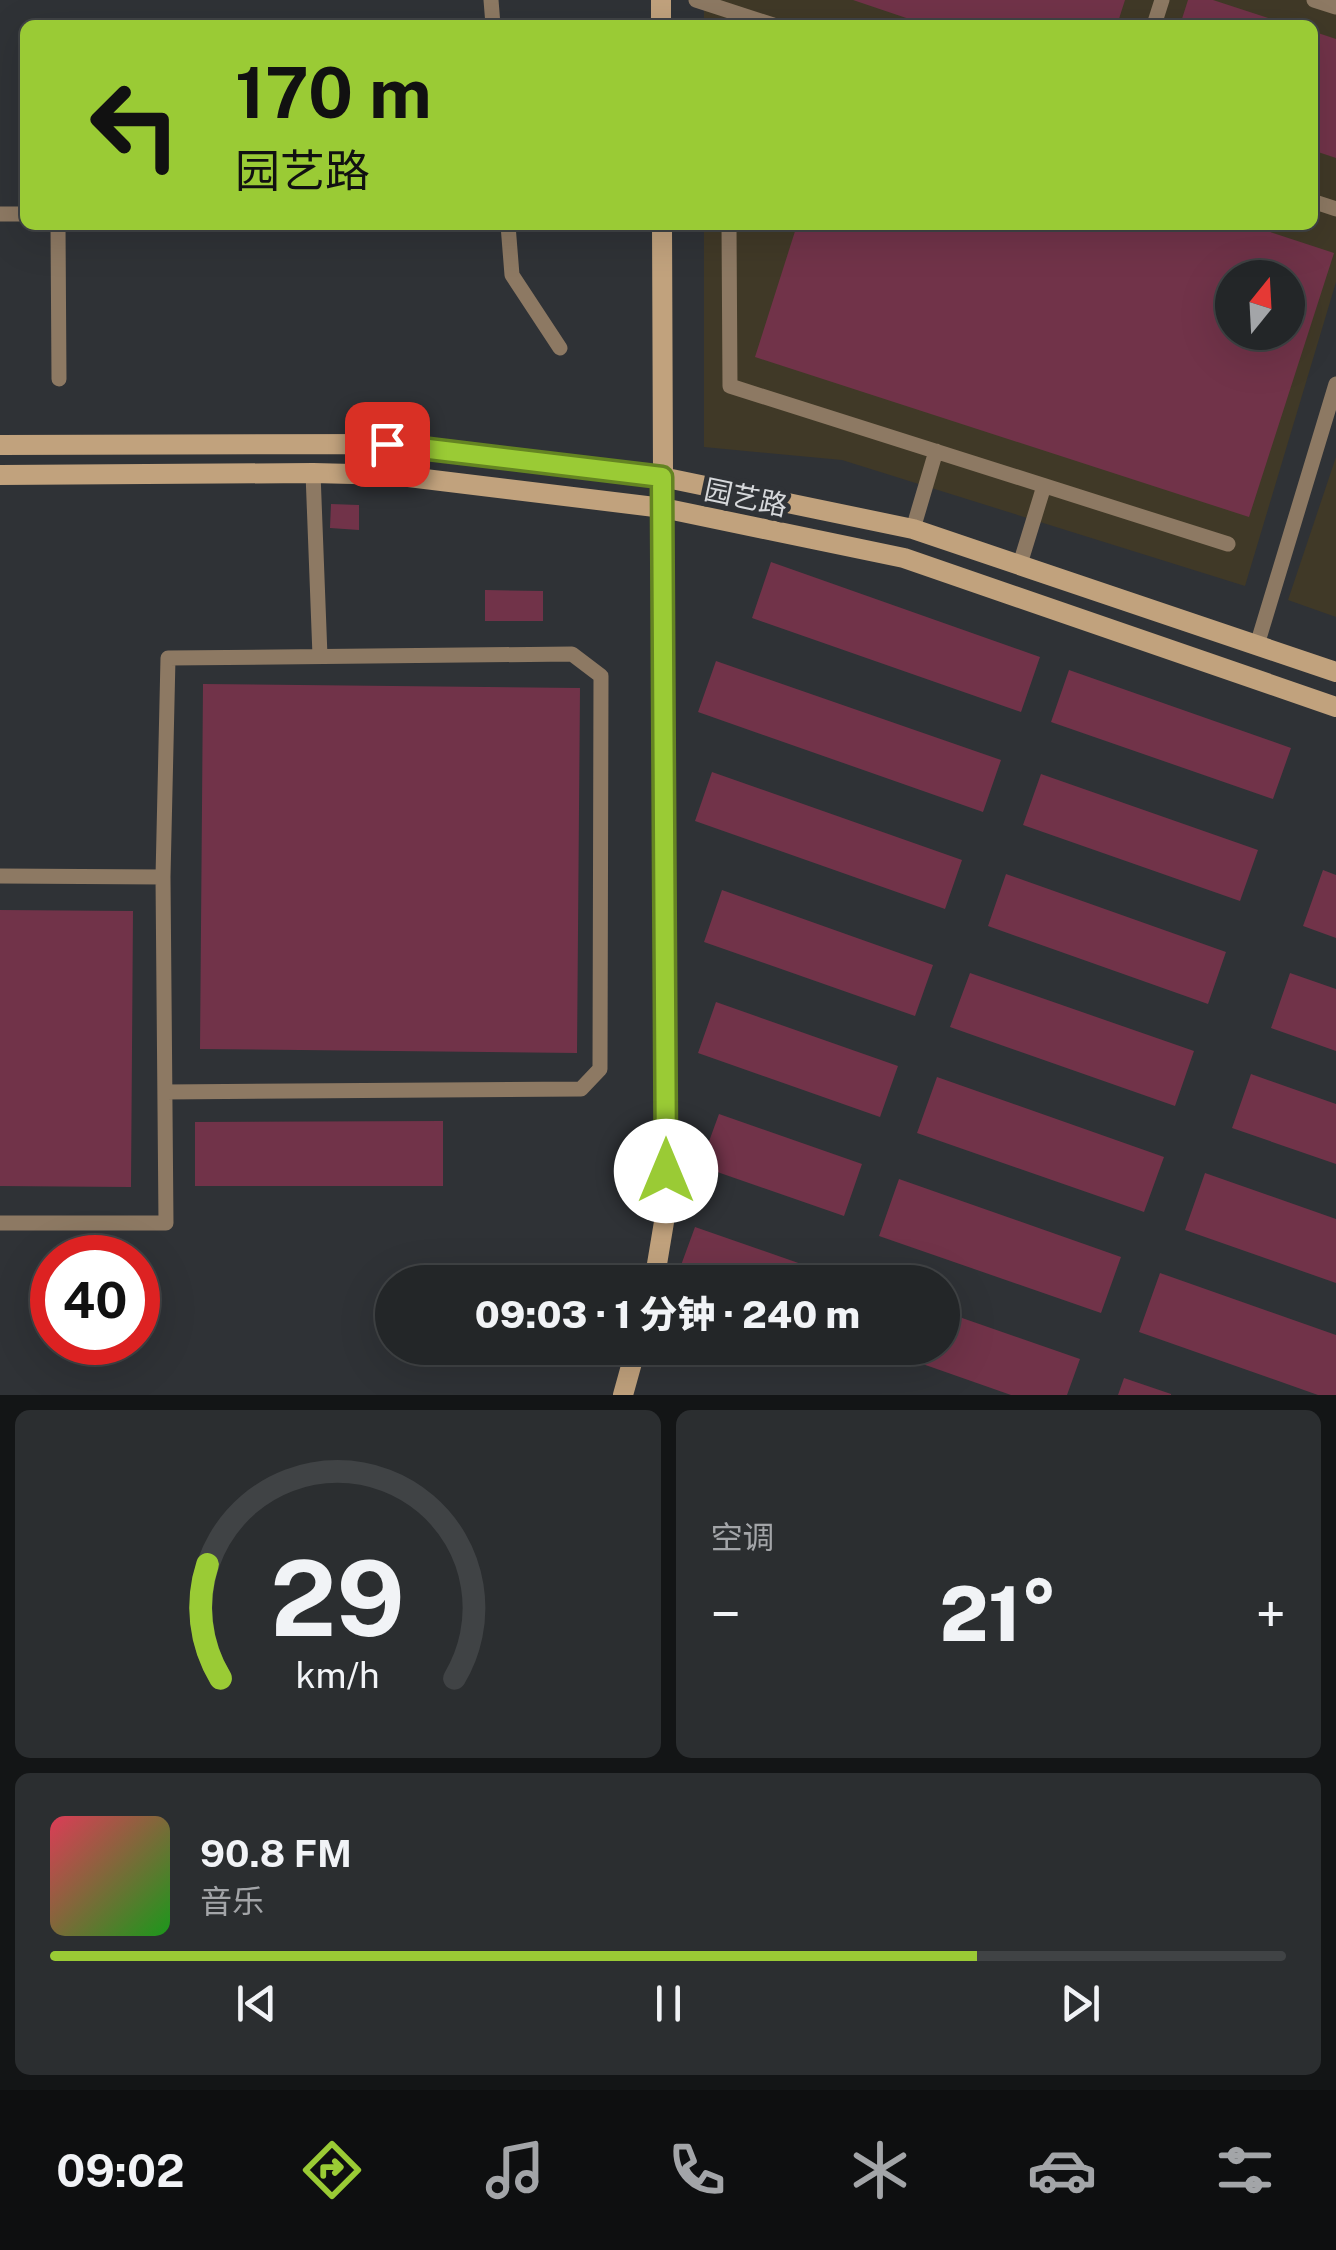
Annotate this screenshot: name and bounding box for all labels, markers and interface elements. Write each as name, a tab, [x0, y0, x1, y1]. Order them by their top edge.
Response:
text: 170 m	[235, 51, 432, 134]
icon: left	[70, 60, 200, 190]
text: 园艺路	[235, 144, 370, 197]
north arrow	[1215, 260, 1305, 350]
map controls	[1215, 260, 1305, 350]
pin	[345, 402, 430, 487]
icon: arrive	[360, 417, 415, 472]
street label: 园艺路	[701, 472, 791, 522]
position arrow	[614, 1119, 718, 1223]
speed limit sign: 40	[30, 1235, 160, 1365]
text: 09:03 · 1 分钟 · 240 m	[475, 1292, 860, 1337]
text: 空调	[711, 1519, 775, 1556]
text: 29	[270, 1537, 405, 1659]
text: 21°	[939, 1570, 1057, 1658]
text: −	[711, 1582, 741, 1646]
text: +	[1256, 1582, 1286, 1646]
text: km/h	[296, 1654, 380, 1696]
text: 90.8 FM	[200, 1831, 352, 1876]
text: 音乐	[200, 1883, 264, 1920]
icon: previous	[229, 1976, 284, 2031]
icon: pause	[641, 1976, 696, 2031]
icon: next	[1053, 1976, 1108, 2031]
icon: directions	[297, 2135, 367, 2205]
icon: music	[480, 2135, 550, 2205]
icon: phone	[662, 2135, 732, 2205]
icon: climate	[845, 2135, 915, 2205]
icon: car	[1027, 2135, 1097, 2205]
icon: filters	[1210, 2135, 1280, 2205]
text: 09:02	[56, 2144, 185, 2197]

